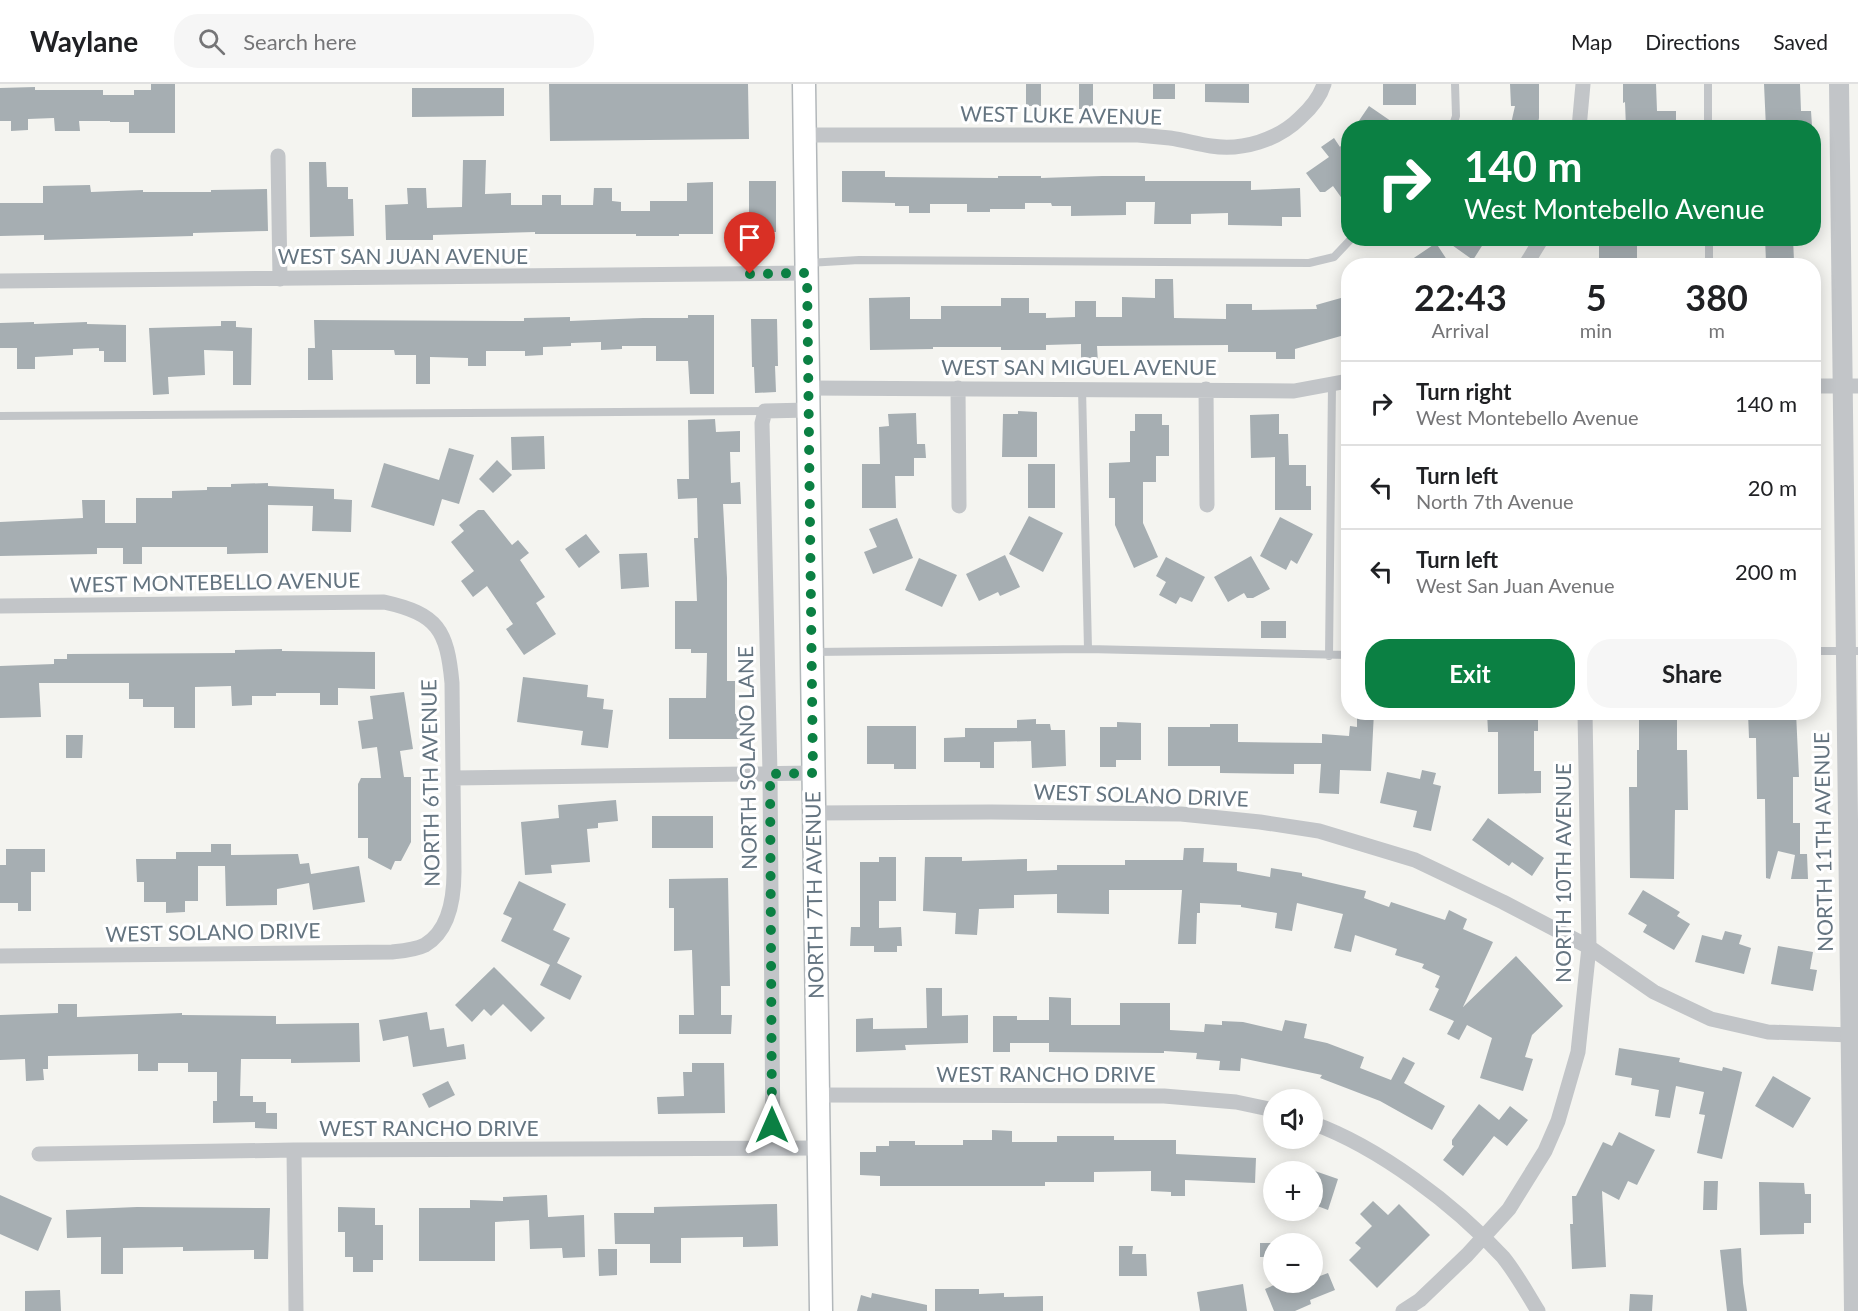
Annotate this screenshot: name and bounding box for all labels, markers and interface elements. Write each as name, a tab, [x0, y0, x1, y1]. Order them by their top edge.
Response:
search box	[174, 14, 594, 68]
text: Waylane	[30, 24, 138, 58]
icon: search	[195, 25, 228, 58]
text: Search here	[243, 28, 357, 55]
text: Map	[1571, 29, 1612, 54]
text: Directions	[1645, 29, 1740, 54]
text: Saved	[1773, 29, 1828, 54]
street label: WEST LUKE AVENUE	[960, 100, 1162, 129]
text: 140 m	[1464, 141, 1582, 191]
icon: right	[1365, 144, 1443, 222]
text: West Montebello Avenue	[1464, 192, 1765, 225]
pin	[724, 212, 775, 274]
icon: arrive	[733, 221, 766, 254]
street label: WEST SAN JUAN AVENUE	[278, 243, 528, 268]
text: 22:43	[1414, 275, 1507, 319]
text: 5	[1586, 275, 1607, 319]
text: 380	[1685, 275, 1748, 319]
text: Arrival	[1432, 318, 1489, 342]
text: min	[1580, 318, 1612, 342]
text: m	[1708, 318, 1725, 342]
street label: WEST SAN MIGUEL AVENUE	[941, 354, 1217, 379]
text: Turn right	[1416, 378, 1511, 405]
icon: right	[1365, 387, 1398, 420]
text: 140 m	[1735, 390, 1797, 417]
text: West Montebello Avenue	[1416, 405, 1639, 429]
text: Turn left	[1416, 462, 1498, 489]
icon: left	[1365, 471, 1398, 504]
text: 20 m	[1748, 474, 1797, 501]
text: North 7th Avenue	[1416, 489, 1574, 513]
text: Turn left	[1416, 546, 1498, 573]
icon: left	[1365, 555, 1398, 588]
text: 200 m	[1735, 558, 1797, 585]
street label: WEST MONTEBELLO AVENUE	[70, 566, 360, 597]
text: West San Juan Avenue	[1416, 573, 1615, 597]
button: Exit	[1365, 639, 1575, 708]
button: Share	[1587, 639, 1797, 708]
street label: NORTH SOLANO LANE	[732, 646, 761, 870]
street label: NORTH 6TH AVENUE	[415, 679, 444, 887]
street label: NORTH 11TH AVENUE	[1808, 732, 1837, 952]
street label: NORTH 10TH AVENUE	[1550, 763, 1575, 983]
street label: WEST SOLANO DRIVE	[1033, 778, 1249, 811]
street label: NORTH 7TH AVENUE	[799, 791, 828, 999]
street label: WEST SOLANO DRIVE	[105, 917, 321, 946]
street label: WEST RANCHO DRIVE	[936, 1061, 1156, 1086]
map controls	[1263, 1089, 1323, 1293]
button: sound	[1263, 1089, 1323, 1149]
position arrow	[740, 1093, 804, 1157]
street label: WEST RANCHO DRIVE	[319, 1115, 539, 1140]
button: +	[1263, 1161, 1323, 1221]
button: −	[1263, 1233, 1323, 1293]

